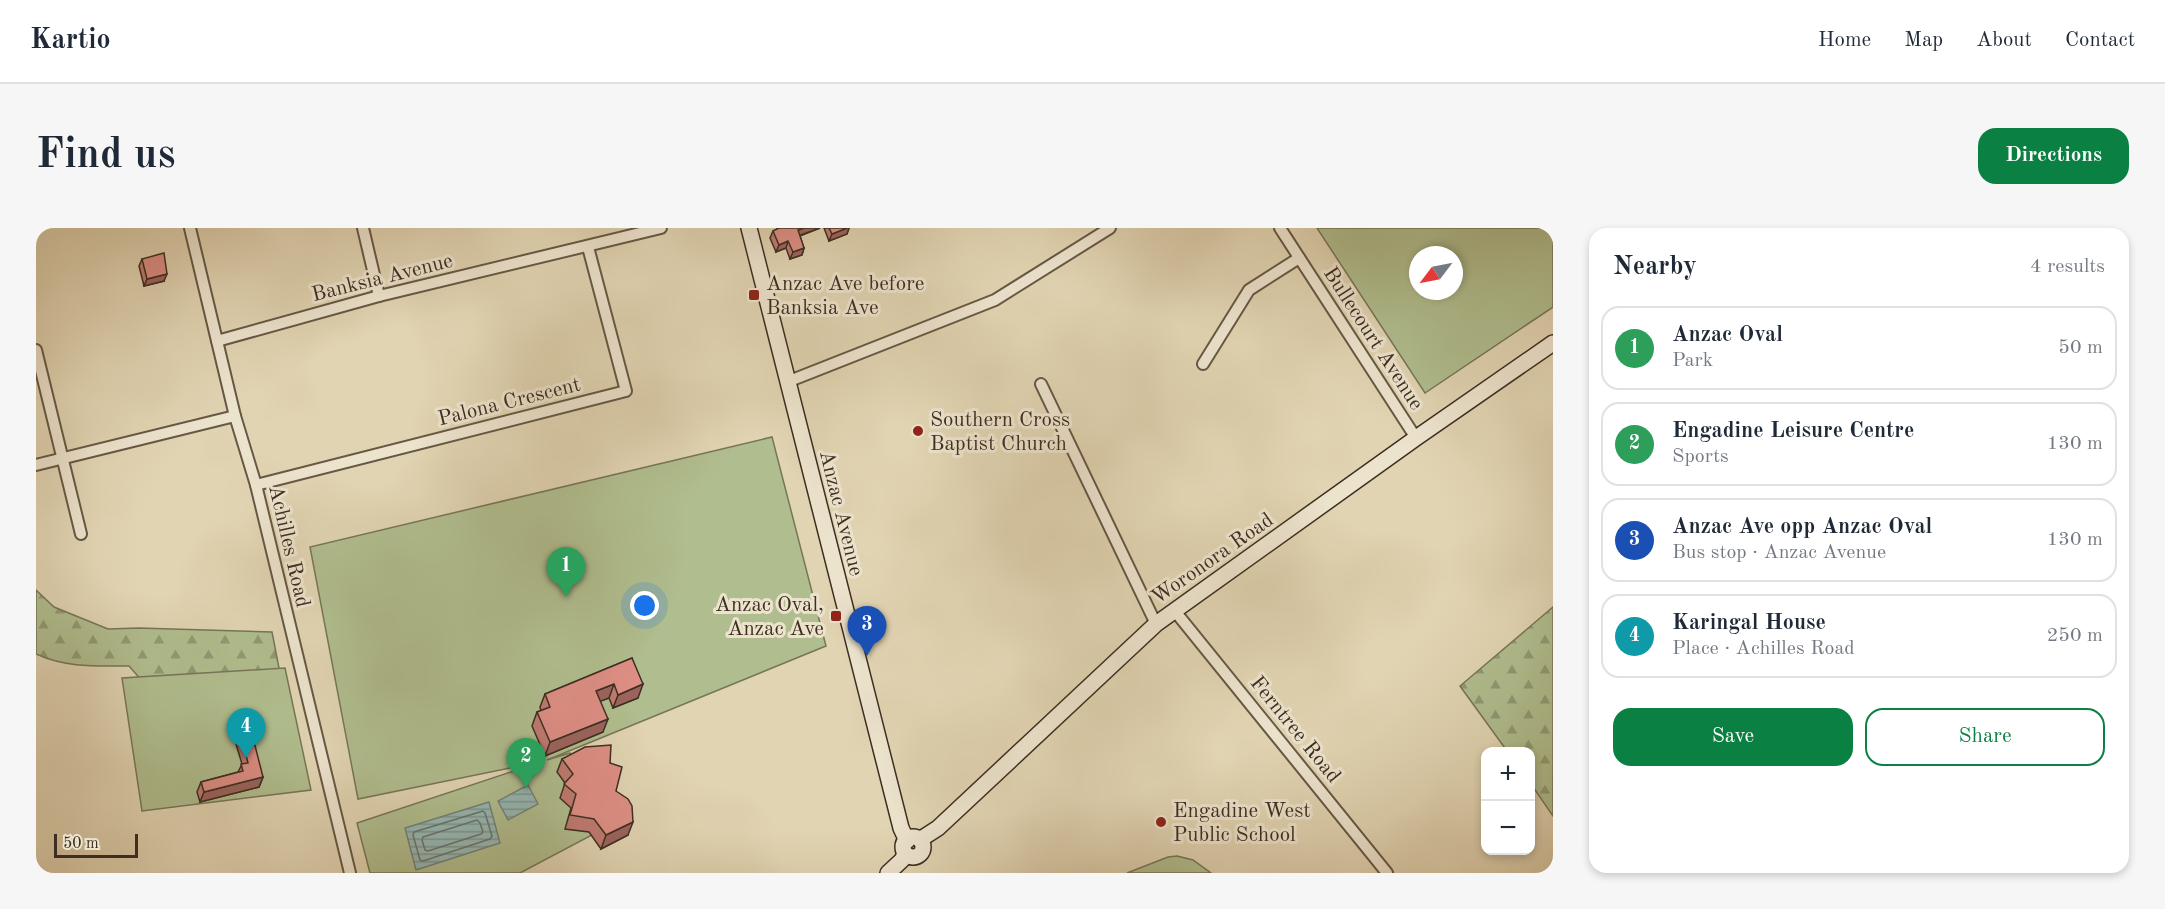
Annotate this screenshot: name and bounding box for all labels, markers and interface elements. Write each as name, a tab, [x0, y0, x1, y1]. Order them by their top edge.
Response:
text: Kartio	[30, 27, 111, 55]
text: Home	[1818, 30, 1871, 51]
text: Map	[1904, 30, 1943, 51]
text: About	[1976, 30, 2032, 51]
text: Contact	[2065, 30, 2135, 51]
button: Directions	[1978, 128, 2129, 184]
text: Find us	[36, 135, 175, 177]
north arrow	[1409, 246, 1463, 300]
street label: Banksia Avenue	[310, 251, 455, 306]
text: Nearby	[1613, 254, 1697, 280]
text: 4 results	[2030, 257, 2105, 277]
street label: Bullecourt Avenue	[1319, 263, 1427, 414]
place label: Anzac Ave before Banksia Ave	[766, 274, 924, 319]
marker: Anzac Ave before Banksia Ave	[747, 288, 761, 302]
text: Anzac Oval	[1672, 324, 1783, 346]
text: 1	[1629, 338, 1640, 358]
text: 50 m	[2058, 338, 2103, 358]
text: Park	[1672, 351, 1713, 371]
street label: Palona Crescent	[436, 375, 583, 430]
place label: Southern Cross Baptist Church	[930, 410, 1070, 455]
text: Engadine Leisure Centre	[1672, 420, 1914, 442]
marker: Southern Cross Baptist Church	[911, 424, 925, 438]
text: 2	[1629, 434, 1640, 454]
text: 130 m	[2047, 434, 2103, 454]
text: Sports	[1672, 447, 1729, 467]
street label: Anzac Avenue	[815, 448, 866, 578]
street label: Achilles Road	[264, 483, 313, 610]
street label: Woronora Road	[1148, 510, 1278, 609]
text: Anzac Ave opp Anzac Oval	[1672, 516, 1932, 538]
text: 3	[1629, 530, 1640, 550]
text: 130 m	[2047, 530, 2103, 550]
text: Bus stop · Anzac Avenue	[1672, 543, 1886, 563]
pin: 1	[546, 548, 586, 597]
your location	[630, 591, 659, 620]
place label: Anzac Oval, Anzac Ave	[715, 595, 824, 640]
pin: 3	[848, 606, 886, 656]
marker: Anzac Oval, Anzac Ave	[829, 609, 843, 623]
text: Karingal House	[1672, 612, 1826, 634]
text: 4	[1629, 626, 1640, 646]
text: 250 m	[2047, 626, 2103, 646]
text: Place · Achilles Road	[1672, 639, 1855, 659]
street label: Ferntree Road	[1246, 673, 1344, 787]
pin: 4	[226, 708, 266, 758]
button: Save	[1613, 708, 1853, 766]
button: Share	[1865, 708, 2105, 766]
pin: 2	[506, 738, 546, 788]
map controls	[1481, 747, 1535, 855]
button: +	[1481, 747, 1535, 801]
place label: Engadine West Public School	[1173, 801, 1311, 846]
button: −	[1481, 801, 1535, 855]
marker: Engadine West Public School	[1154, 815, 1168, 829]
scale bar	[54, 831, 138, 858]
text: 50 m	[63, 836, 99, 852]

